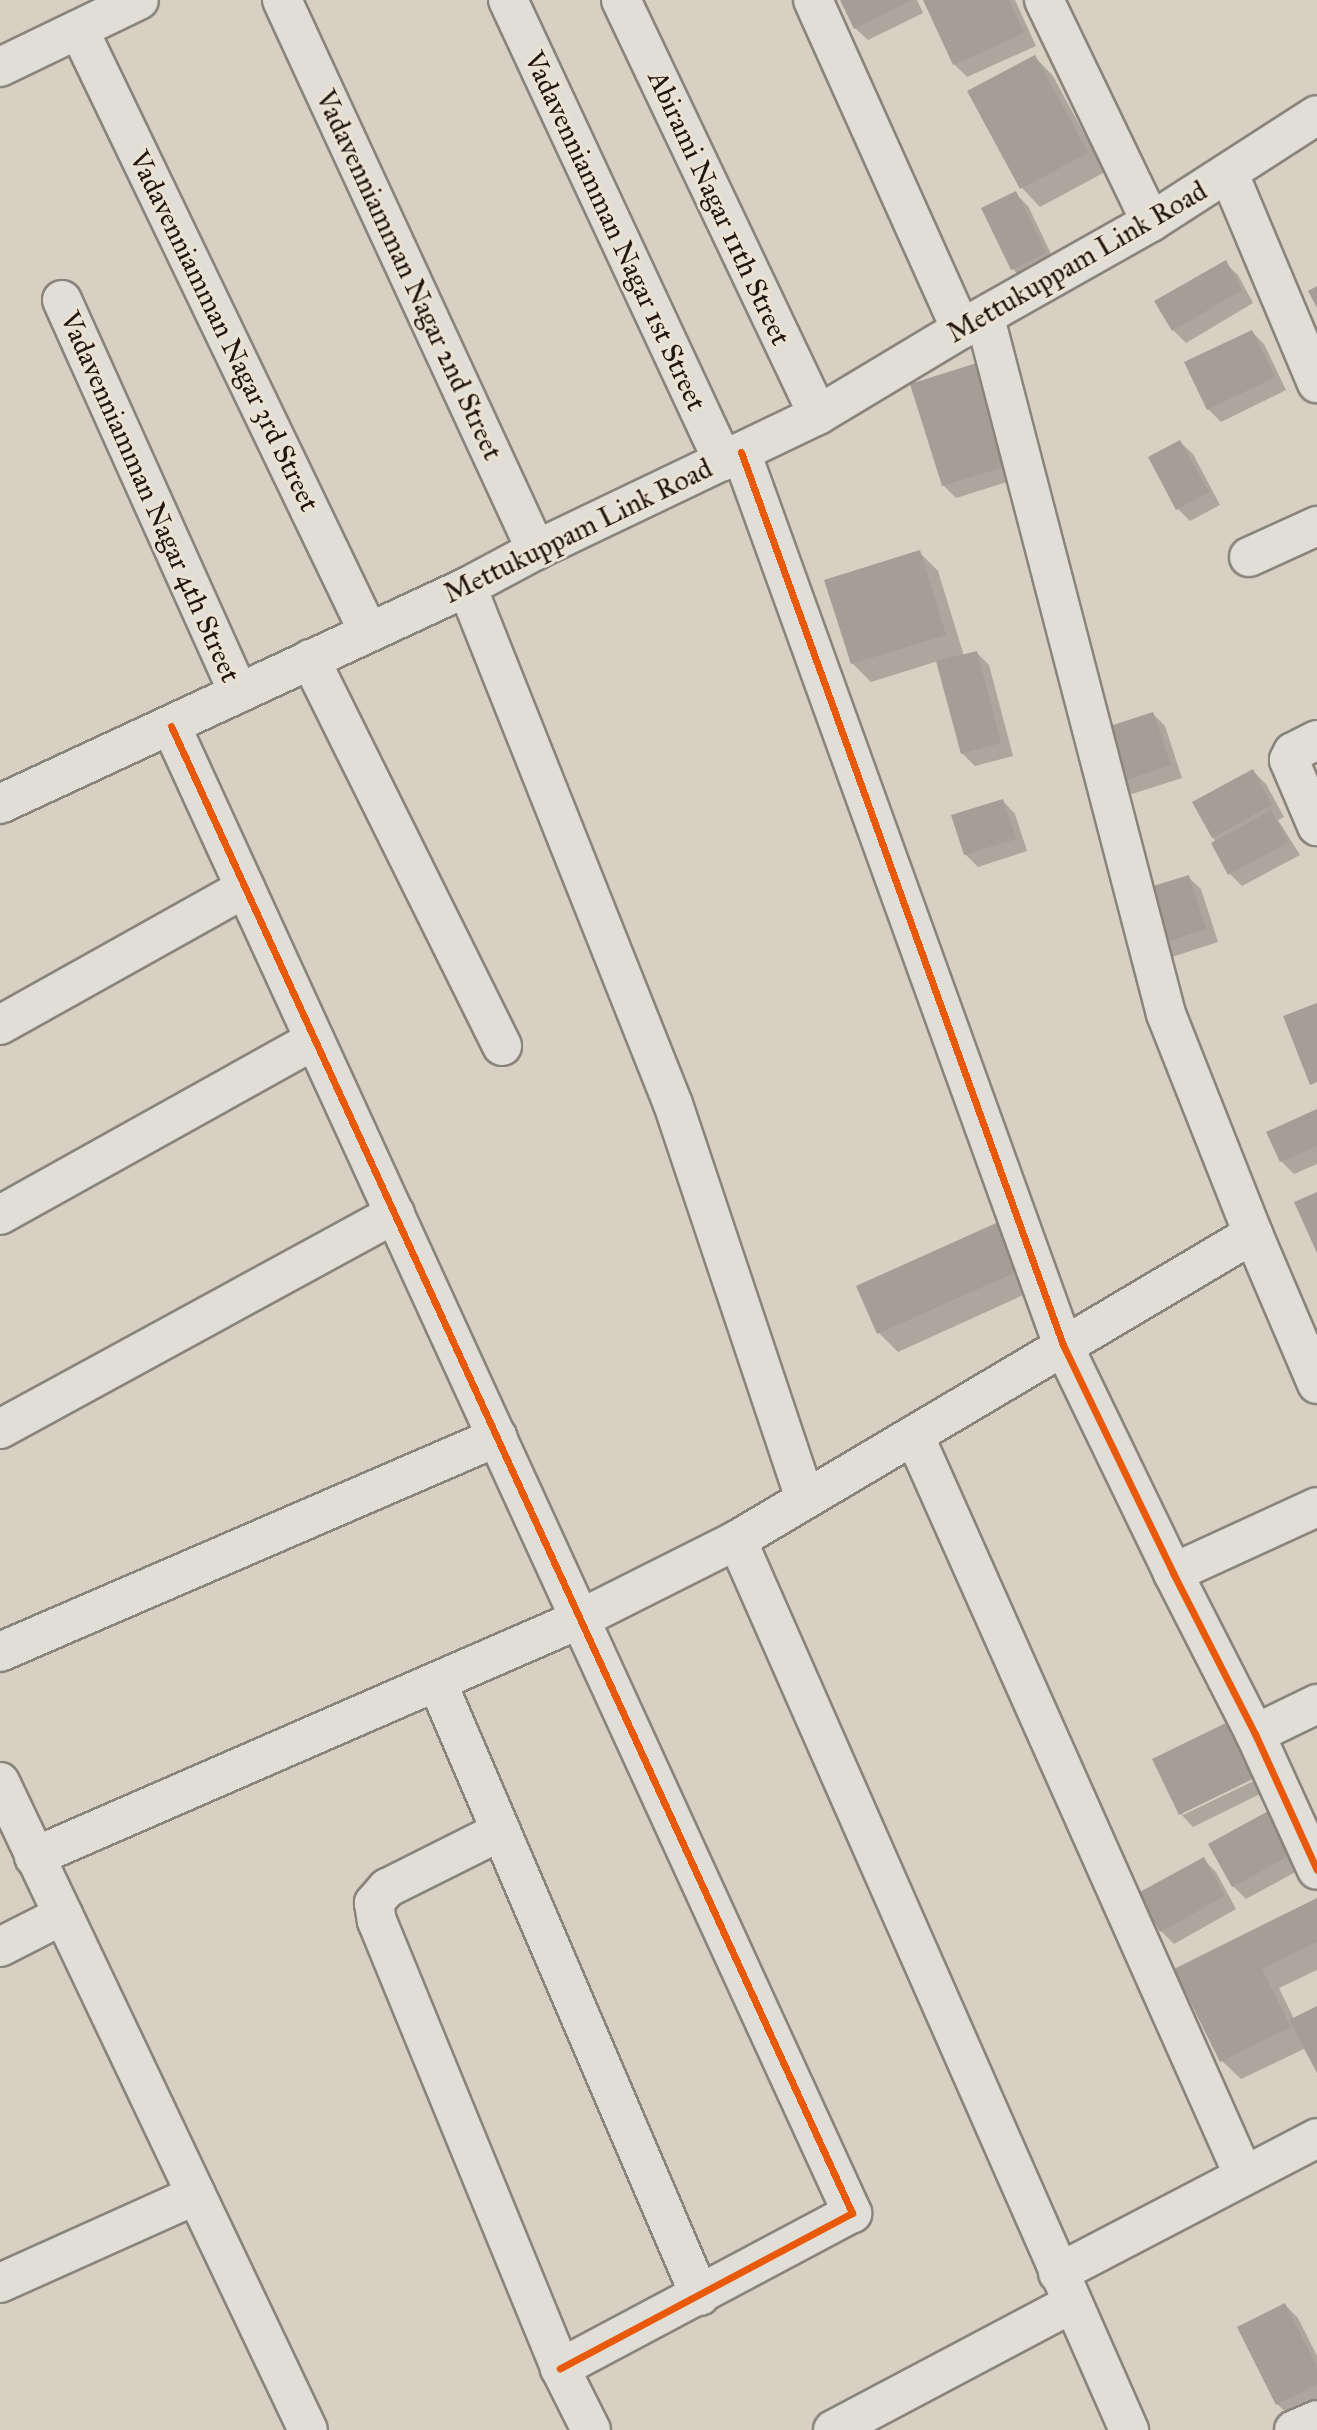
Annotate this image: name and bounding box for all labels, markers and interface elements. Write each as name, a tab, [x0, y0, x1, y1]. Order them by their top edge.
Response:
street label: Vadavenniamman Nagar 1st Street	[517, 46, 713, 416]
street label: Abirami Nagar 11th Street	[641, 65, 797, 351]
street label: Vadavenniamman Nagar 2nd Street	[308, 85, 510, 465]
street label: Vadavenniamman Nagar 3rd Street	[122, 145, 326, 517]
street label: Mettukuppam Link Road	[941, 174, 1213, 350]
street label: Vadavenniamman Nagar 4th Street	[53, 306, 247, 688]
street label: Mettukuppam Link Road	[438, 451, 718, 611]

